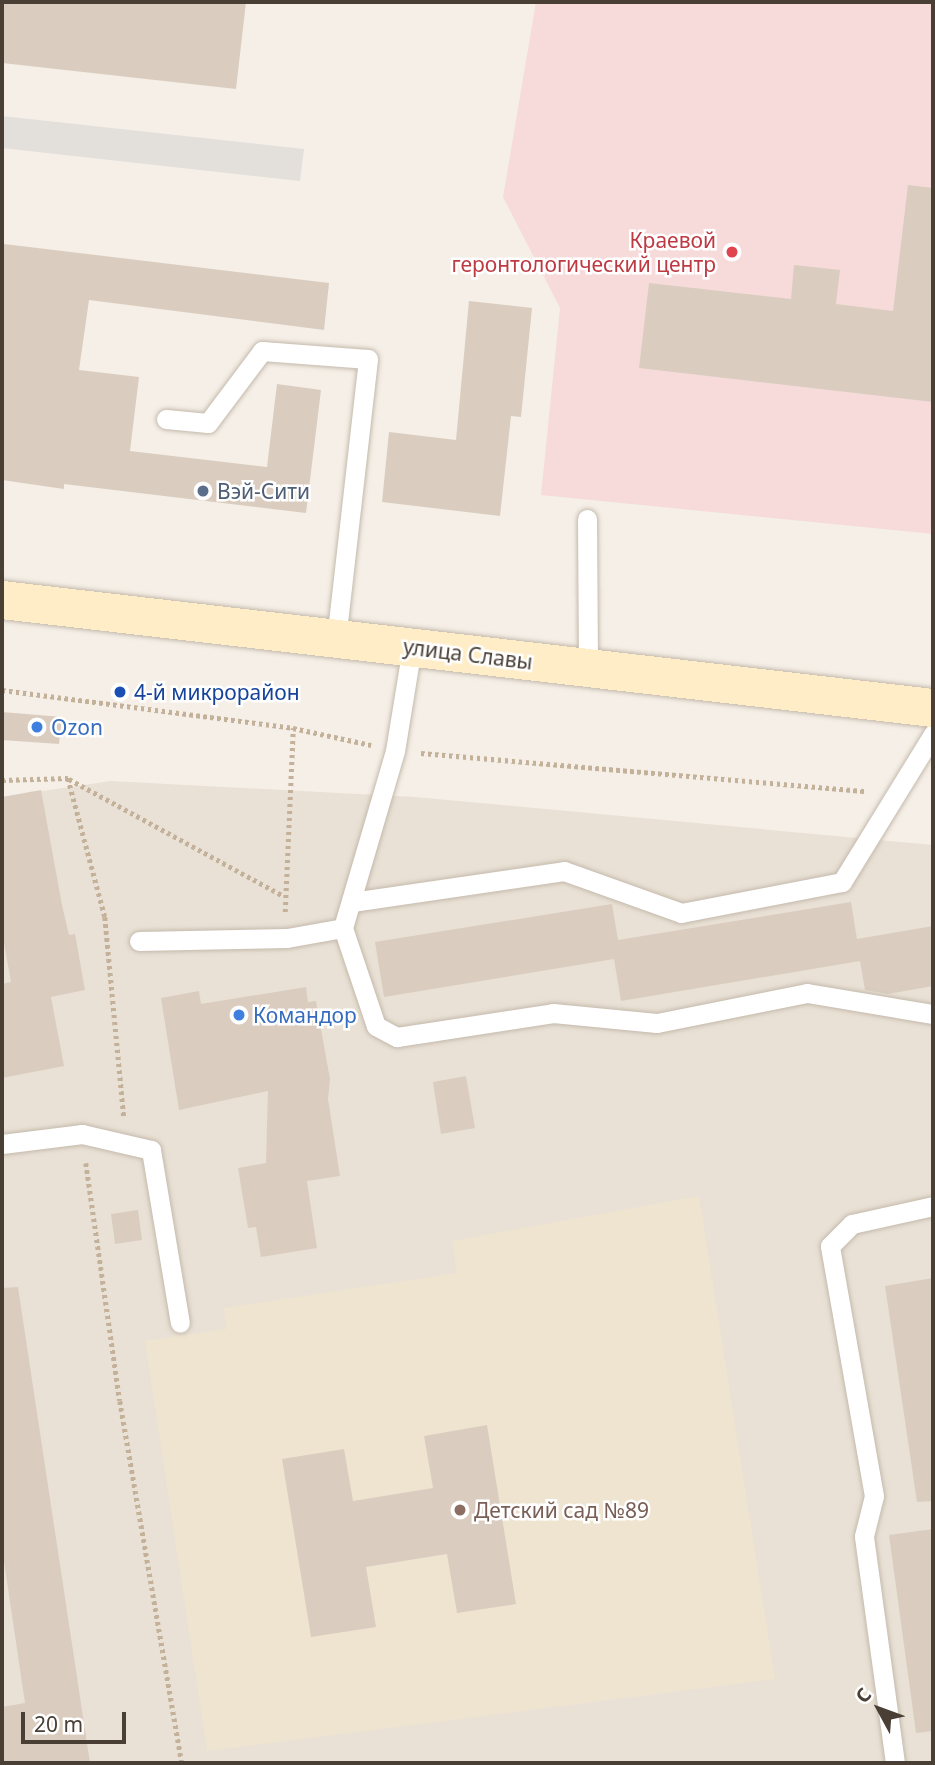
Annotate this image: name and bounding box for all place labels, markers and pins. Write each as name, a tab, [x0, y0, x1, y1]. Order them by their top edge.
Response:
place label: Краевой геронтологический центр	[451, 227, 716, 277]
marker: Краевой геронтологический центр	[722, 242, 742, 262]
place label: Вэй-Сити	[217, 478, 310, 504]
marker: Вэй-Сити	[195, 483, 211, 499]
place label: 4-й микрорайон	[134, 679, 300, 705]
marker: 4-й микрорайон	[112, 684, 128, 700]
place label: Ozon	[51, 714, 103, 740]
marker: Ozon	[29, 719, 45, 735]
place label: Командор	[253, 1002, 357, 1028]
marker: Командор	[231, 1007, 247, 1023]
place label: Детский сад №89	[474, 1497, 649, 1523]
marker: Детский сад №89	[452, 1502, 468, 1518]

